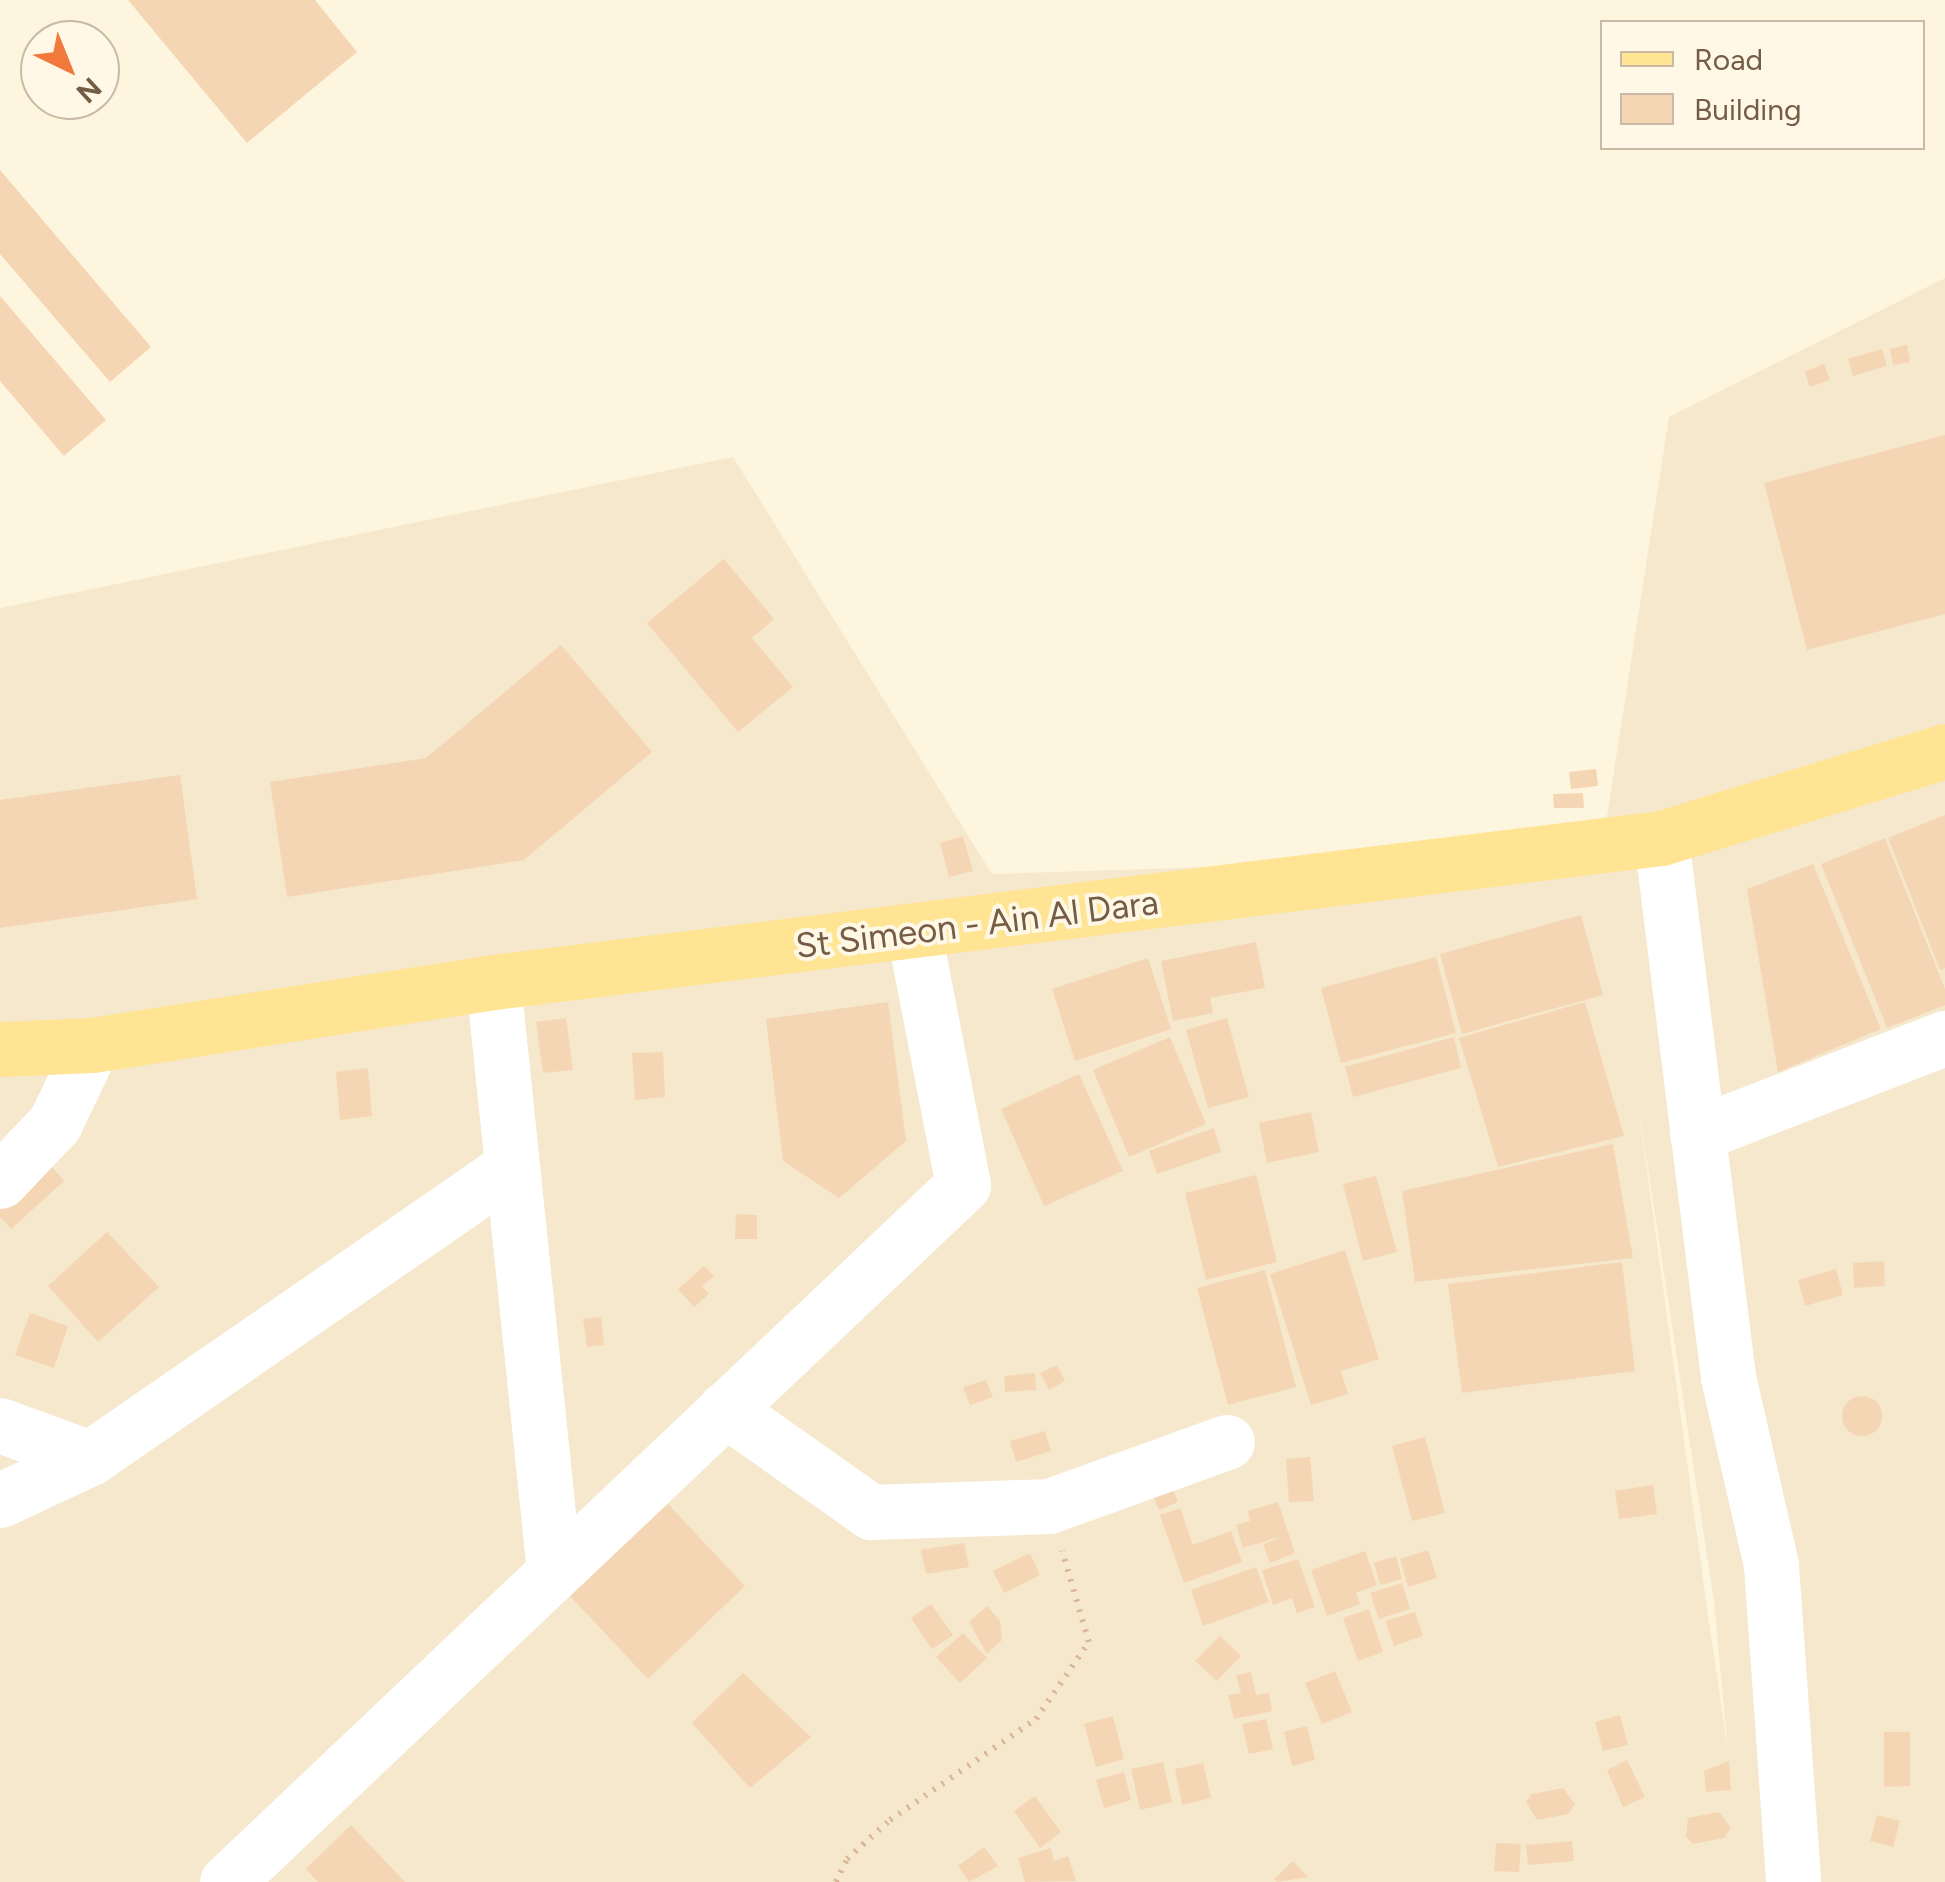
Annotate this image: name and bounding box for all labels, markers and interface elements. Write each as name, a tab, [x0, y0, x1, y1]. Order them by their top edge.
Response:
north arrow	[20, 20, 120, 120]
legend	[1600, 20, 1925, 150]
text: Road	[1694, 41, 1763, 78]
text: N	[70, 71, 109, 110]
text: Building	[1694, 91, 1802, 128]
street label: St Simeon - Ain Al Dara	[793, 881, 1161, 967]

